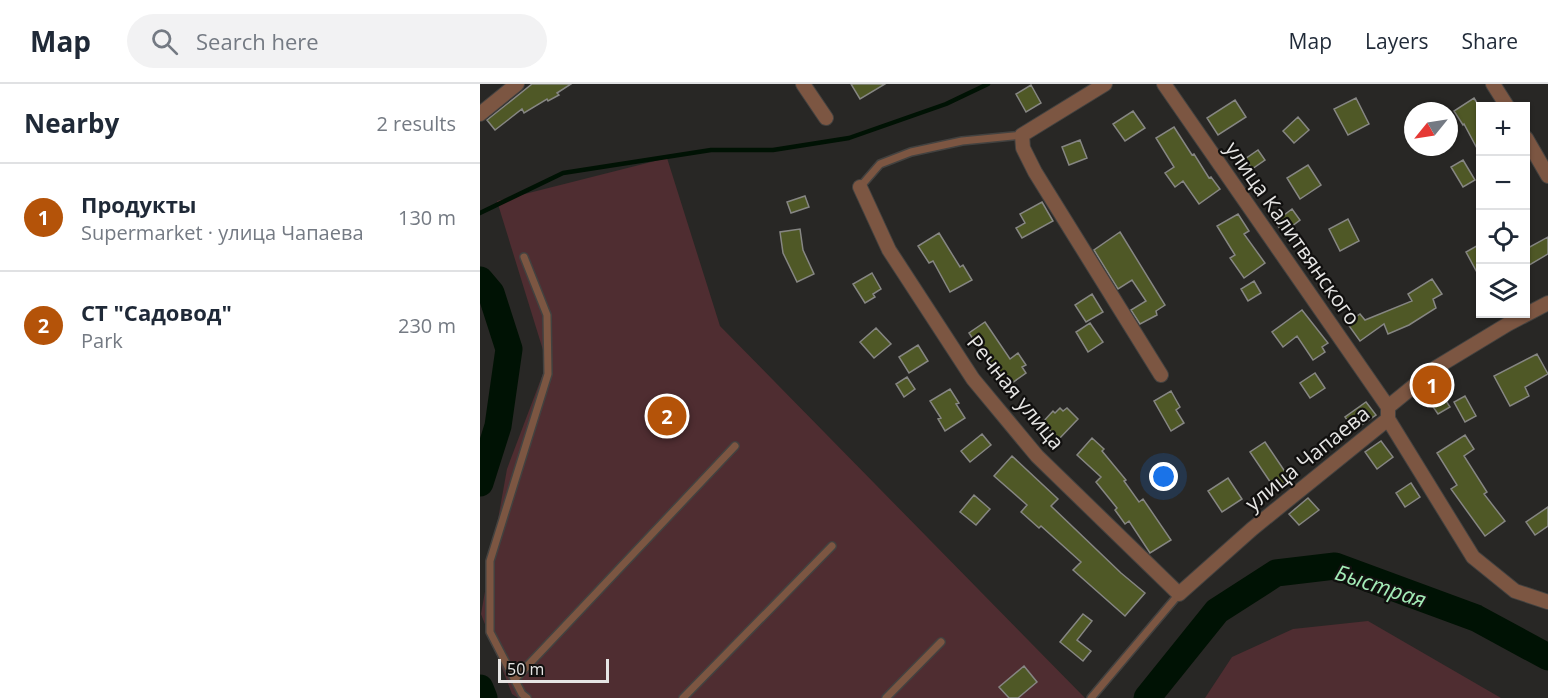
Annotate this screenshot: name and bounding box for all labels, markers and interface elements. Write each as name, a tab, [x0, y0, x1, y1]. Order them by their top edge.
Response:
search box	[127, 14, 547, 68]
text: Map	[30, 22, 91, 60]
icon: search	[148, 25, 181, 58]
text: Search here	[196, 26, 319, 56]
text: Map	[1289, 27, 1332, 55]
text: Layers	[1365, 27, 1429, 55]
text: Share	[1462, 27, 1518, 55]
north arrow	[1404, 102, 1458, 156]
map controls	[1476, 102, 1530, 318]
button: +	[1476, 102, 1530, 156]
text: Nearby	[24, 105, 119, 141]
text: 2 results	[376, 110, 456, 137]
street label: улица Калитвянского	[1219, 136, 1367, 330]
button: −	[1476, 156, 1530, 210]
text: Продукты	[81, 189, 197, 219]
text: 1	[38, 204, 49, 231]
text: 130 m	[398, 204, 456, 231]
button: locate	[1476, 210, 1530, 264]
text: Supermarket · улица Чапаева	[81, 219, 364, 246]
button: layers	[1476, 264, 1530, 318]
text: СТ "Садовод"	[81, 297, 232, 327]
text: 2	[38, 312, 49, 339]
text: 230 m	[398, 312, 456, 339]
text: Park	[81, 327, 123, 354]
street label: Речная улица	[961, 329, 1071, 455]
pin: 1	[1412, 362, 1452, 408]
pin: 2	[648, 394, 687, 438]
street label: улица Чапаева	[1239, 399, 1375, 517]
your location	[1149, 462, 1178, 491]
water label: Быстрая	[1332, 556, 1430, 614]
scale bar	[498, 656, 609, 684]
text: 50 m	[507, 658, 544, 680]

